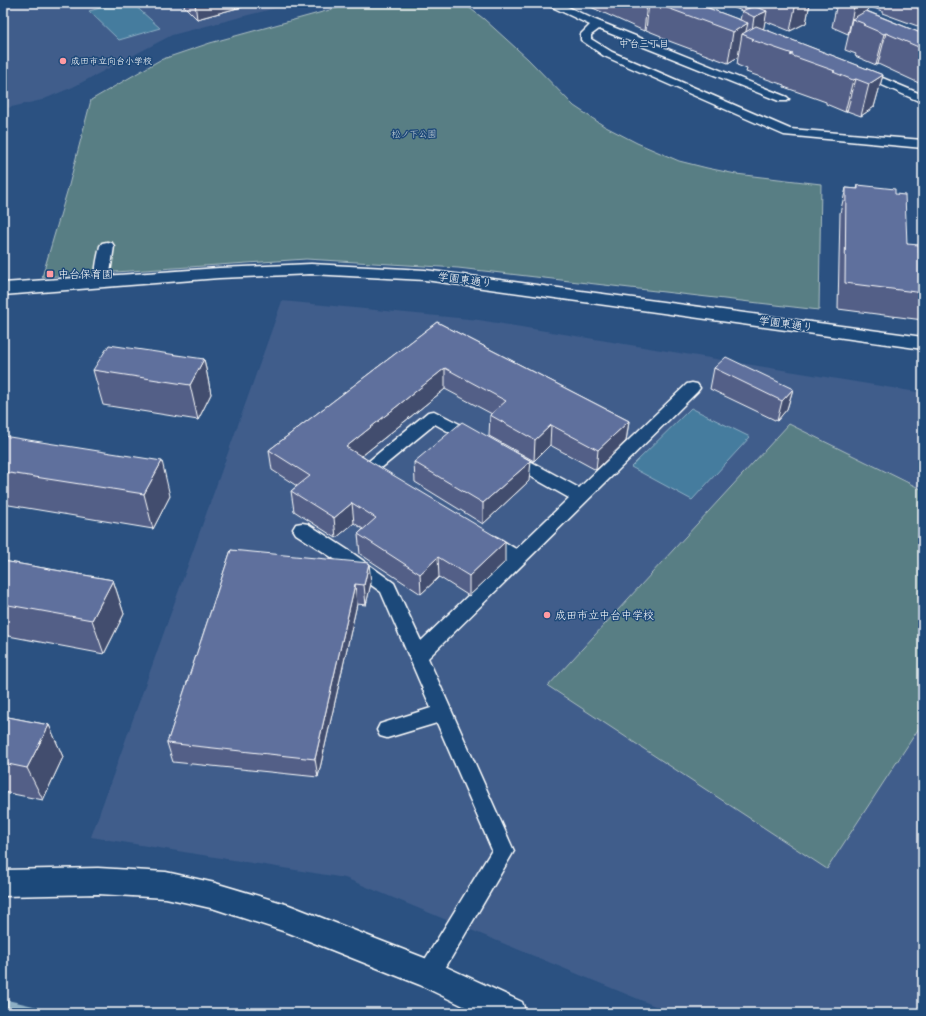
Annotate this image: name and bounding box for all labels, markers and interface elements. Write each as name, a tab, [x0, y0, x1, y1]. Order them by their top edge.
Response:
district label: 中台三丁目	[619, 37, 669, 50]
place label: 成田市立向台小学校	[71, 55, 152, 67]
marker: 成田市立向台小学校	[58, 56, 68, 66]
park label: 松ノ下公園	[391, 128, 437, 140]
place label: 中台保育園	[58, 267, 113, 282]
marker: 中台保育園	[45, 269, 55, 279]
street label: 学園東通り	[437, 269, 493, 291]
street label: 学園東通り	[758, 313, 814, 335]
place label: 成田市立中台中学校	[555, 608, 654, 623]
marker: 成田市立中台中学校	[542, 610, 552, 620]

